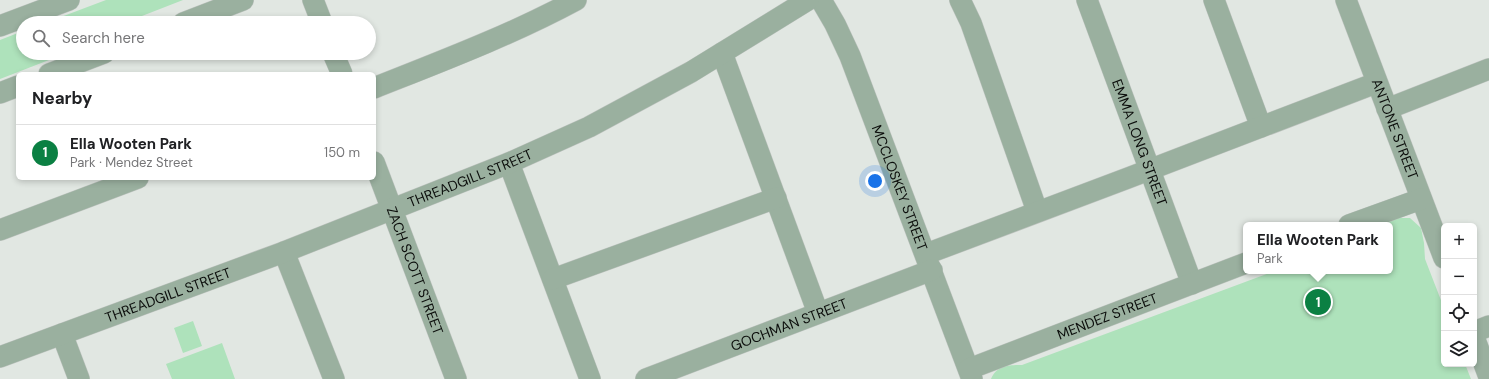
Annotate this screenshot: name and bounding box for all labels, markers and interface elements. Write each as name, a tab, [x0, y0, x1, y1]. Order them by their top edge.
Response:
search box	[16, 16, 376, 60]
icon: search	[30, 27, 52, 49]
text: Search here	[62, 28, 145, 48]
street label: ANTONE STREET	[1368, 76, 1422, 182]
street label: EMMA LONG STREET	[1108, 77, 1171, 209]
text: Nearby	[32, 87, 92, 109]
street label: MCCLOSKEY STREET	[868, 122, 932, 253]
text: Ella Wooten Park	[70, 134, 192, 154]
text: 1	[43, 144, 47, 161]
text: 150 m	[324, 144, 360, 161]
street label: THREADGILL STREET	[405, 145, 535, 211]
text: Park · Mendez Street	[70, 154, 193, 171]
your location	[865, 171, 885, 191]
street label: ZACH SCOTT STREET	[383, 204, 447, 337]
popup	[1243, 222, 1393, 274]
map controls	[1441, 223, 1477, 367]
button: +	[1441, 223, 1477, 259]
text: Ella Wooten Park	[1257, 230, 1379, 250]
text: Park	[1257, 250, 1283, 267]
button: −	[1441, 259, 1477, 295]
street label: THREADGILL STREET	[102, 263, 233, 326]
pin: 1	[1305, 287, 1331, 317]
street label: MENDEZ STREET	[1054, 289, 1160, 343]
street label: GOCHMAN STREET	[728, 294, 850, 355]
button: locate	[1441, 295, 1477, 331]
button: layers	[1441, 331, 1477, 367]

